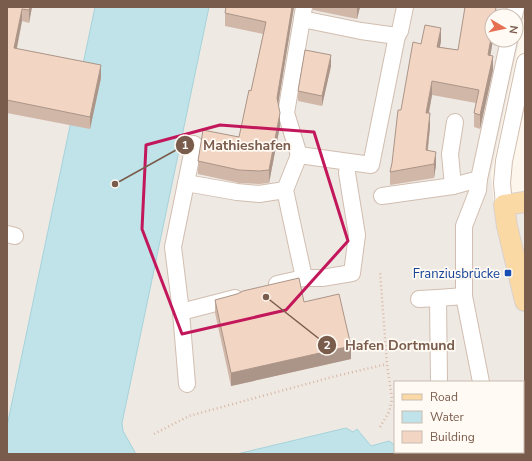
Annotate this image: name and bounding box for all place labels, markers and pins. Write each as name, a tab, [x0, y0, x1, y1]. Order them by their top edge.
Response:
callout: Mathieshafen	[175, 132, 299, 158]
place label: Franziusbrücke	[413, 265, 500, 283]
marker: Franziusbrücke	[503, 268, 513, 278]
callout: Hafen Dortmund	[317, 332, 463, 358]

